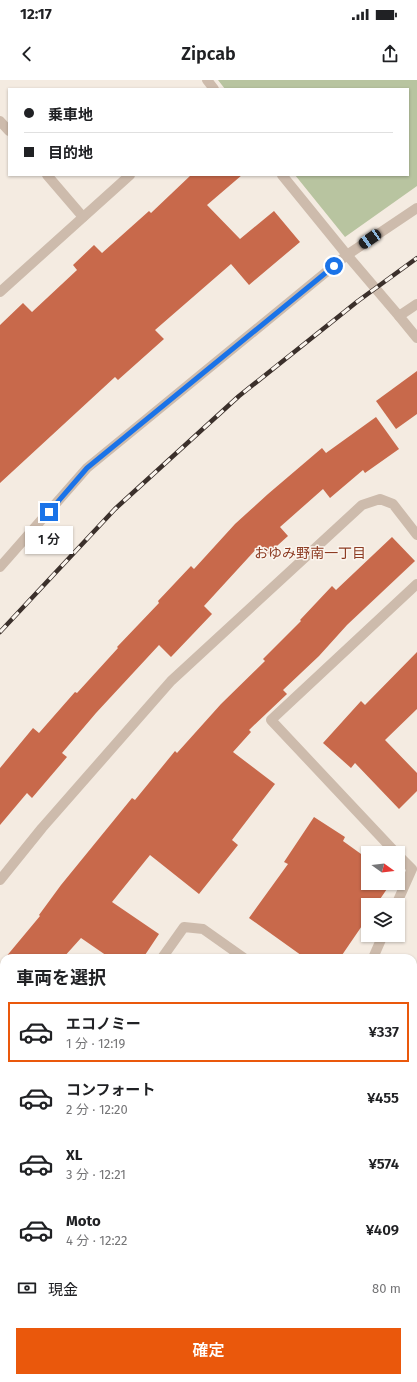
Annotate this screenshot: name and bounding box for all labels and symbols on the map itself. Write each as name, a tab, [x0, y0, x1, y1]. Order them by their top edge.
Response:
car	[357, 227, 383, 251]
route start	[325, 257, 343, 275]
route end	[40, 503, 58, 521]
callout: 1 分	[25, 526, 73, 554]
district label: おゆみ野南一丁目	[254, 545, 366, 562]
north arrow	[361, 846, 405, 890]

